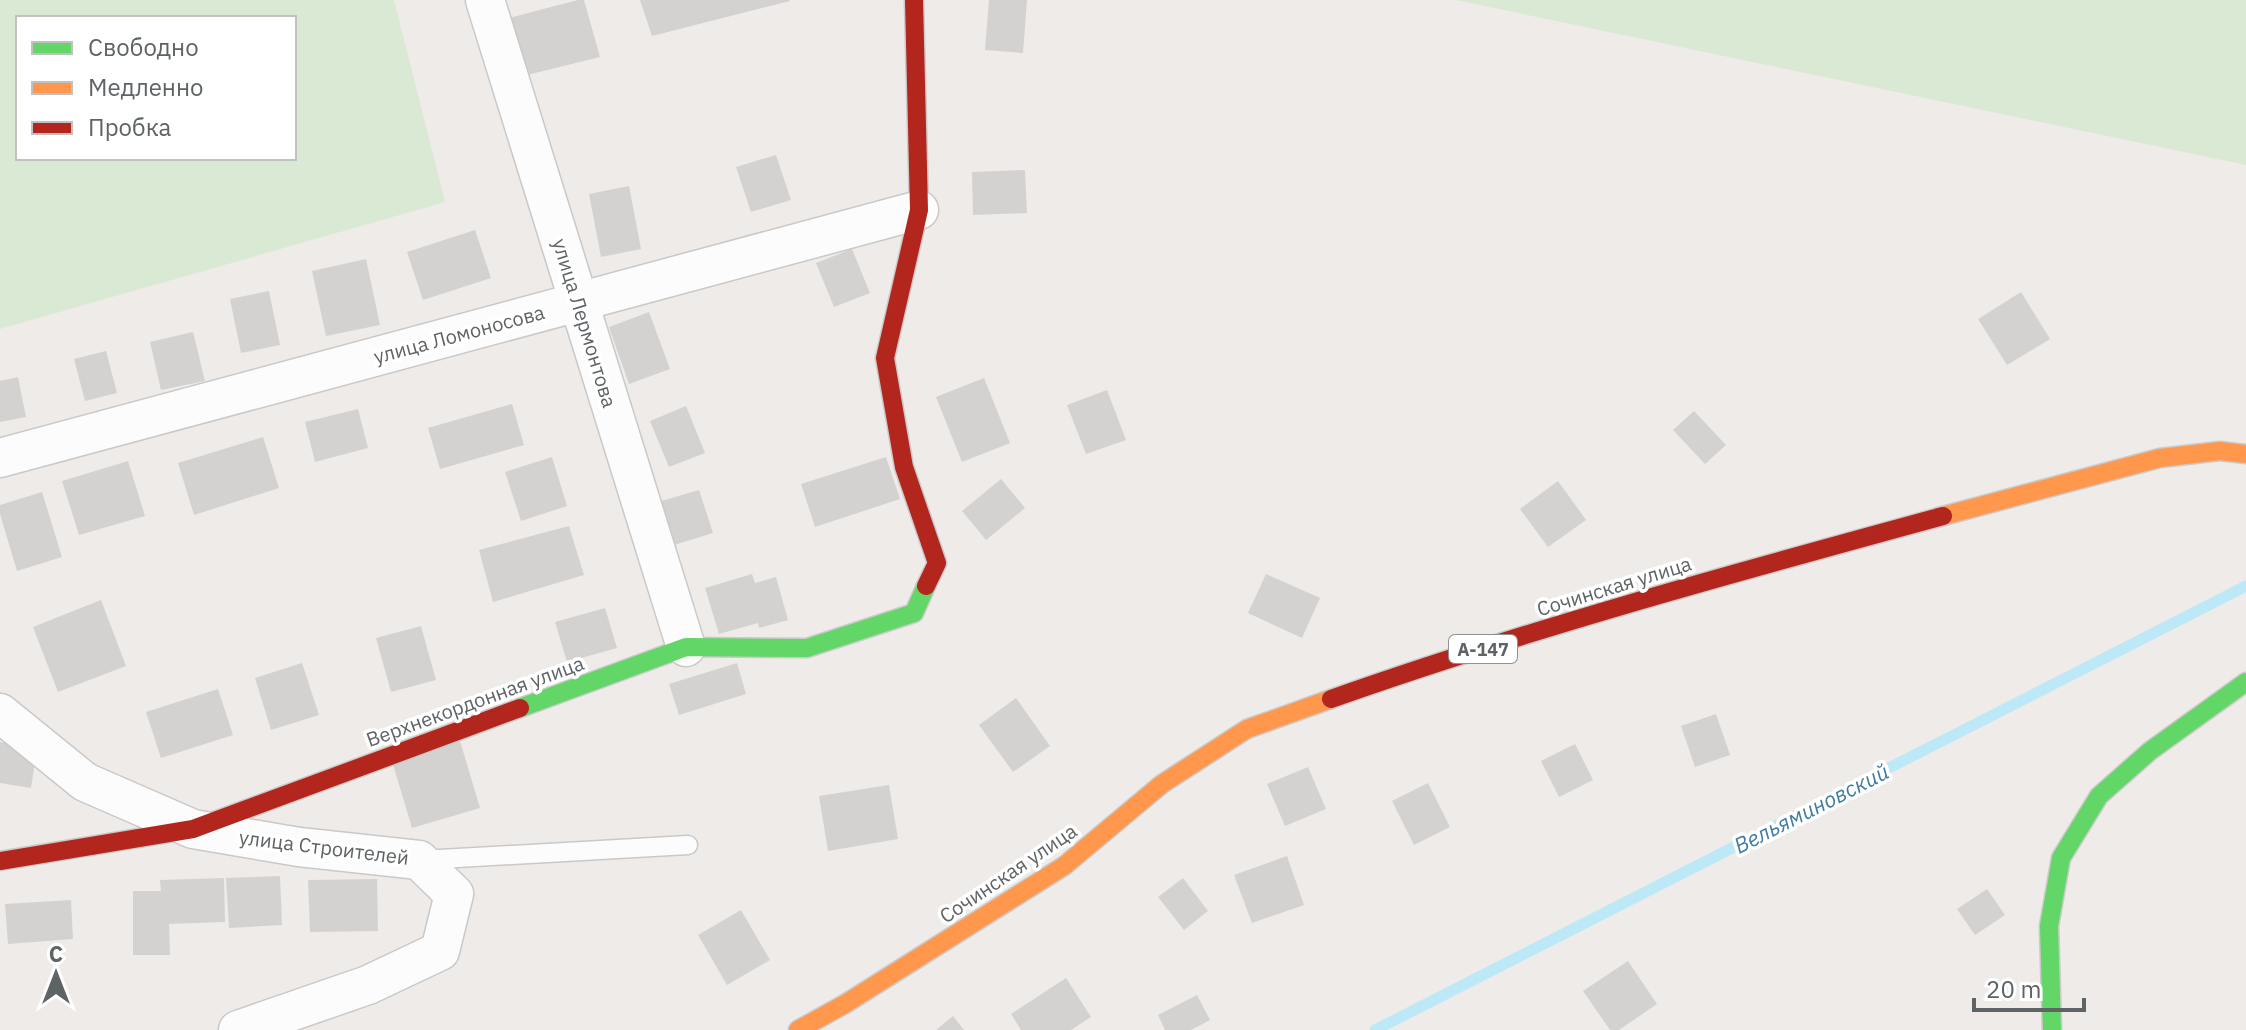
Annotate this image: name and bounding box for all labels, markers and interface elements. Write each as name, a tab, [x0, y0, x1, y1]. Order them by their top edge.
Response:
legend	[16, 16, 296, 160]
text: Свободно	[88, 31, 199, 63]
text: Медленно	[88, 71, 204, 103]
text: Пробка	[88, 111, 172, 143]
street label: улица Лермонтова	[546, 235, 624, 411]
street label: улица Ломоносова	[371, 298, 548, 370]
street label: Сочинская улица	[1533, 550, 1695, 622]
road number: А-147	[1449, 635, 1517, 663]
street label: Верхнекордонная улица	[362, 649, 588, 753]
water label: Вельяминовский	[1729, 756, 1893, 860]
street label: Сочинская улица	[934, 817, 1082, 929]
street label: улица Строителей	[238, 823, 410, 871]
north arrow	[16, 934, 96, 1014]
text: С	[49, 939, 63, 968]
scale bar	[1974, 962, 2084, 1012]
text: 20 m	[1986, 973, 2041, 1005]

